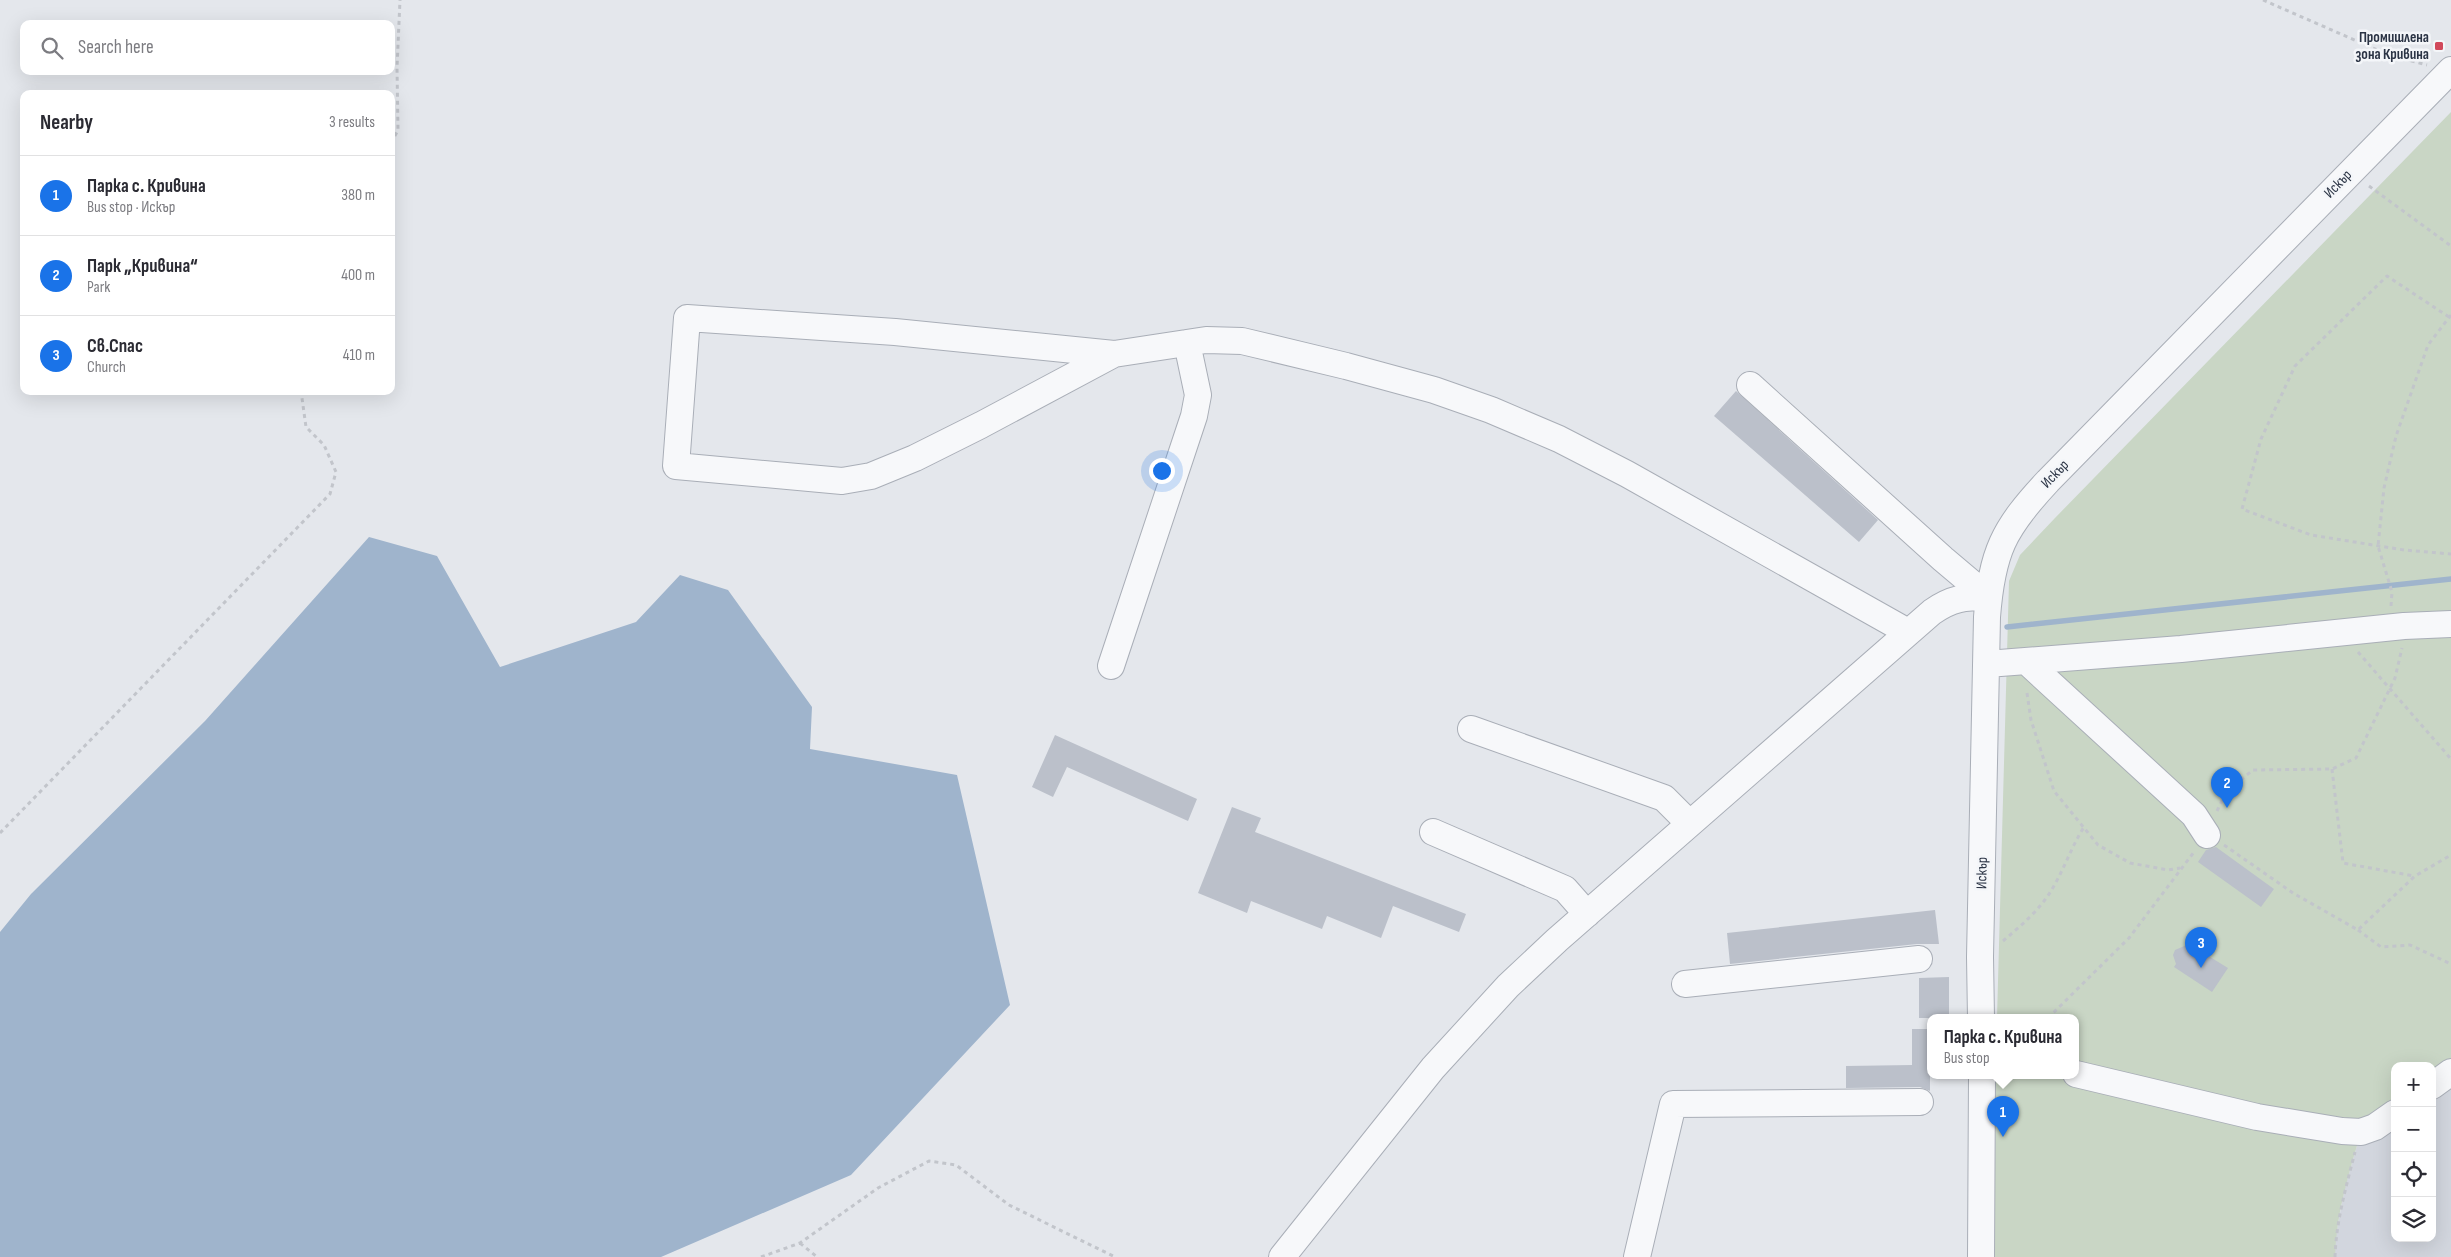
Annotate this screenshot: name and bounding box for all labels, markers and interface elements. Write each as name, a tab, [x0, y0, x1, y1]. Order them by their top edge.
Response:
search box	[20, 20, 395, 75]
place label: Промишлена зона Кривина	[2356, 28, 2429, 64]
icon: search	[38, 34, 66, 62]
text: Search here	[78, 36, 154, 59]
marker: Промишлена зона Кривина	[2433, 40, 2445, 52]
text: Nearby	[40, 110, 93, 135]
text: 3 results	[329, 113, 375, 132]
street label: Искър	[2320, 166, 2356, 202]
text: Парка с. Кривина	[87, 175, 206, 198]
text: 1	[53, 186, 59, 205]
text: 380 m	[341, 186, 375, 205]
text: Bus stop · Искър	[87, 198, 175, 217]
text: Парк „Кривина“	[87, 255, 198, 278]
text: 2	[52, 266, 60, 285]
text: 400 m	[341, 266, 375, 285]
text: Park	[87, 278, 110, 297]
text: Св.Спас	[87, 335, 143, 358]
text: 3	[52, 346, 60, 365]
text: 410 m	[343, 346, 375, 365]
text: Church	[87, 358, 126, 377]
street label: Искър	[2037, 456, 2073, 492]
your location	[1149, 458, 1175, 484]
pin: 2	[2211, 767, 2243, 808]
street label: Искър	[1972, 857, 1992, 889]
pin: 3	[2185, 927, 2217, 968]
popup	[1927, 1014, 2079, 1079]
text: Парка с. Кривина	[1944, 1026, 2062, 1049]
text: Bus stop	[1944, 1049, 1990, 1068]
map controls	[2391, 1062, 2436, 1242]
button: +	[2391, 1062, 2436, 1107]
pin: 1	[1987, 1096, 2019, 1137]
button: −	[2391, 1107, 2436, 1152]
button: locate	[2391, 1152, 2436, 1197]
button: layers	[2391, 1197, 2436, 1242]

